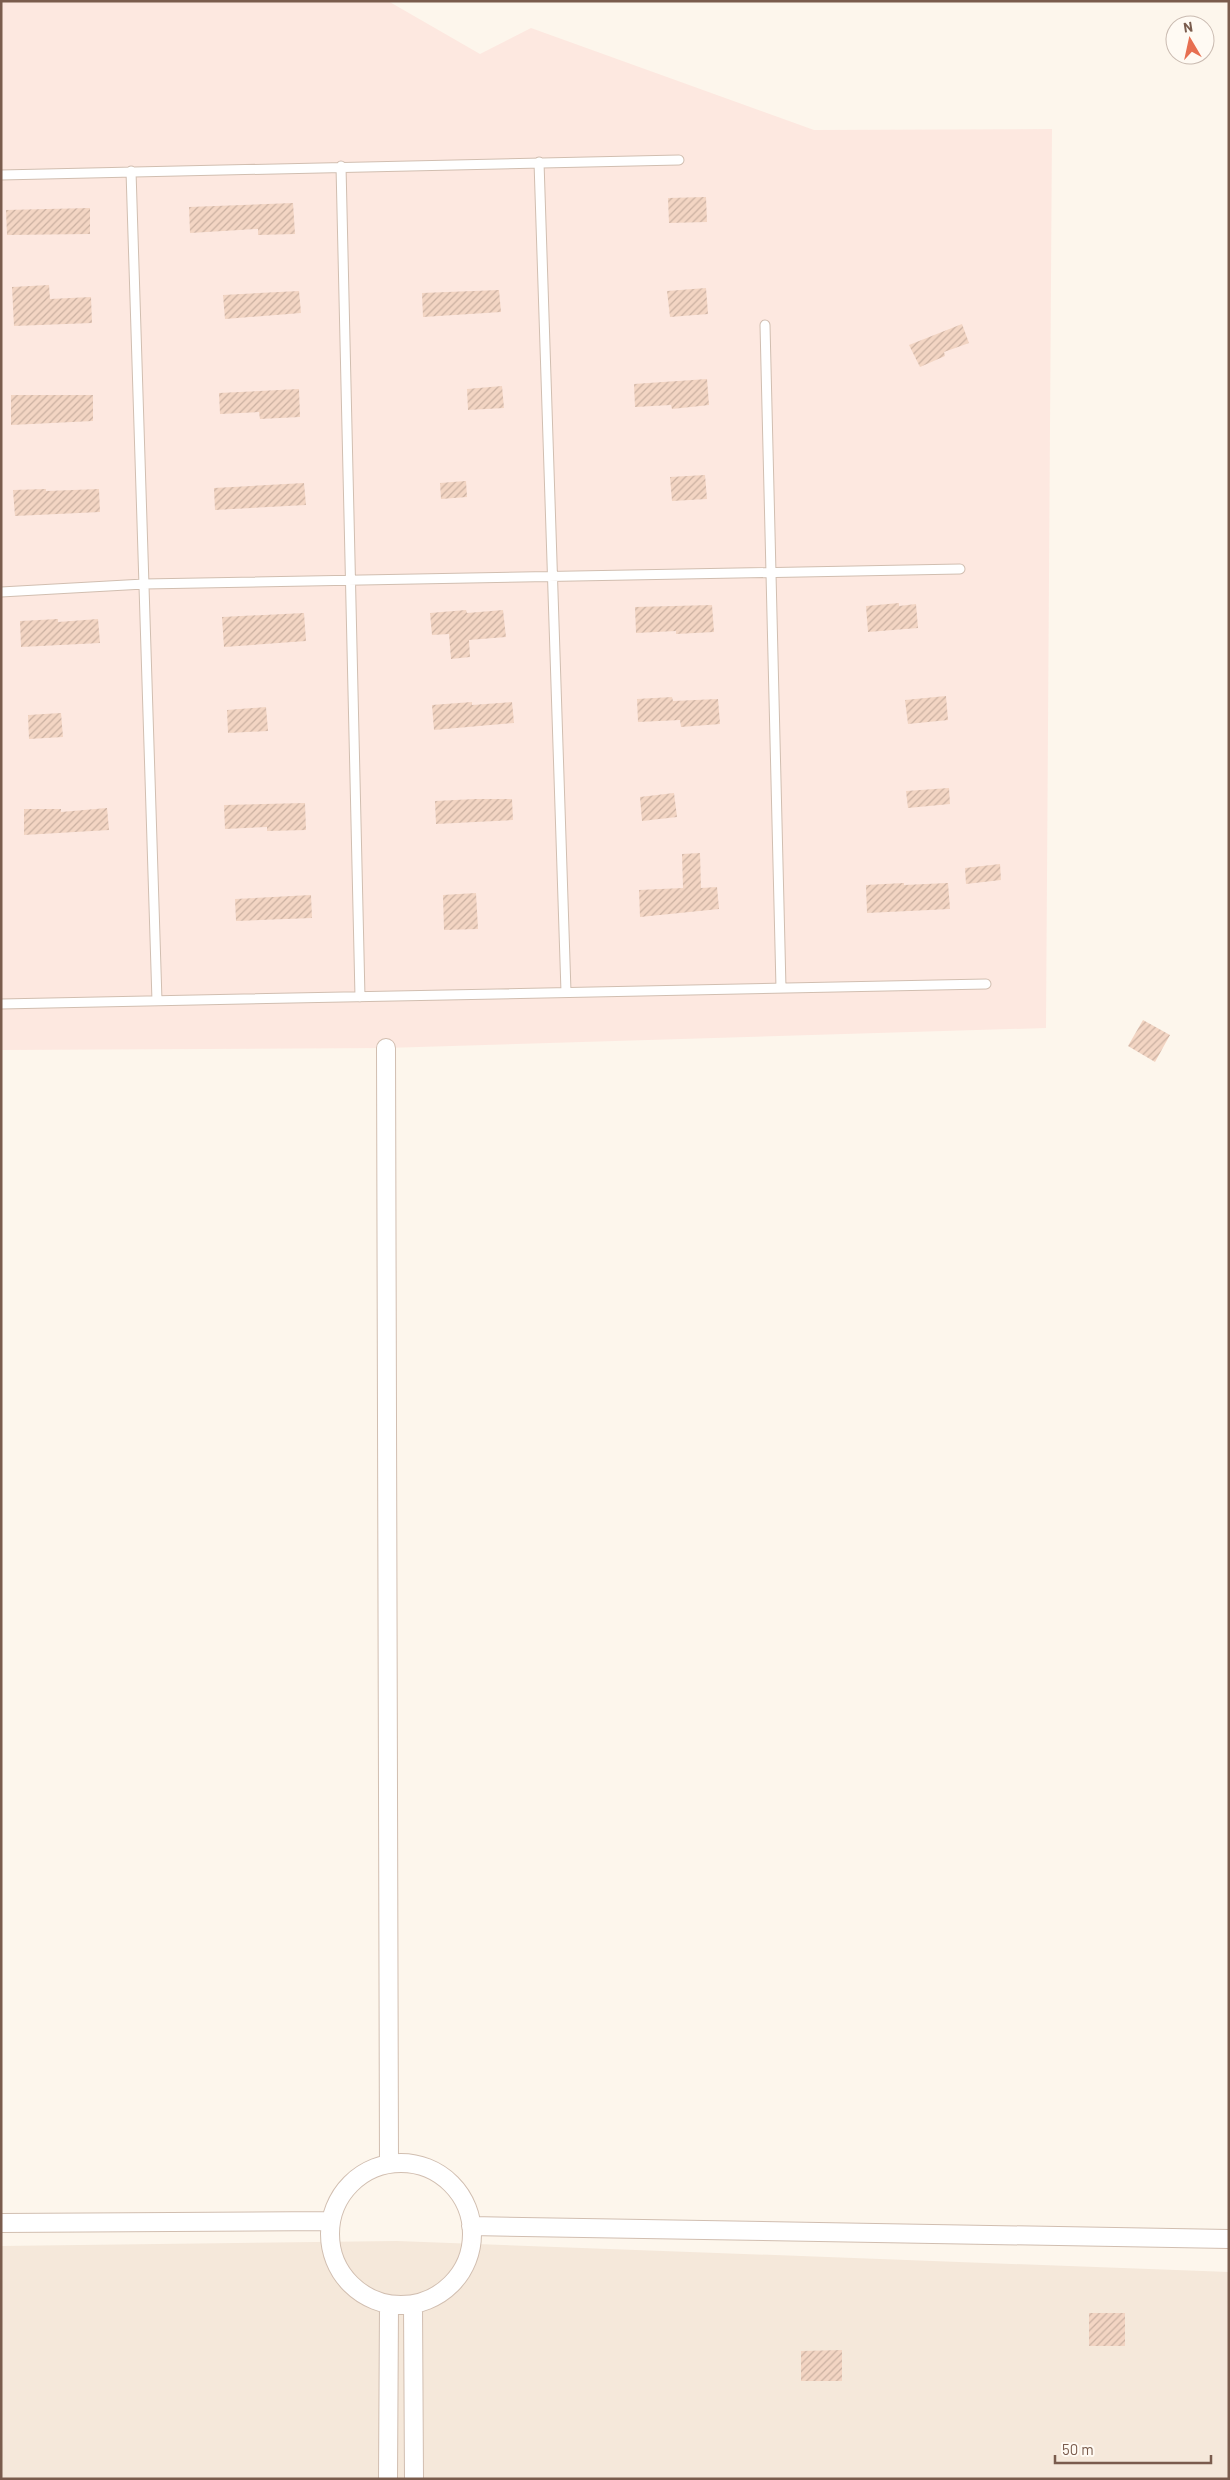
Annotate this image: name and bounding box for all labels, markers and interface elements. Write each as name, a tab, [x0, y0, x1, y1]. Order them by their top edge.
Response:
north arrow	[1165, 15, 1215, 65]
text: N	[1182, 18, 1194, 36]
scale bar	[1055, 2432, 1211, 2464]
text: 50 m	[1062, 2440, 1094, 2458]

